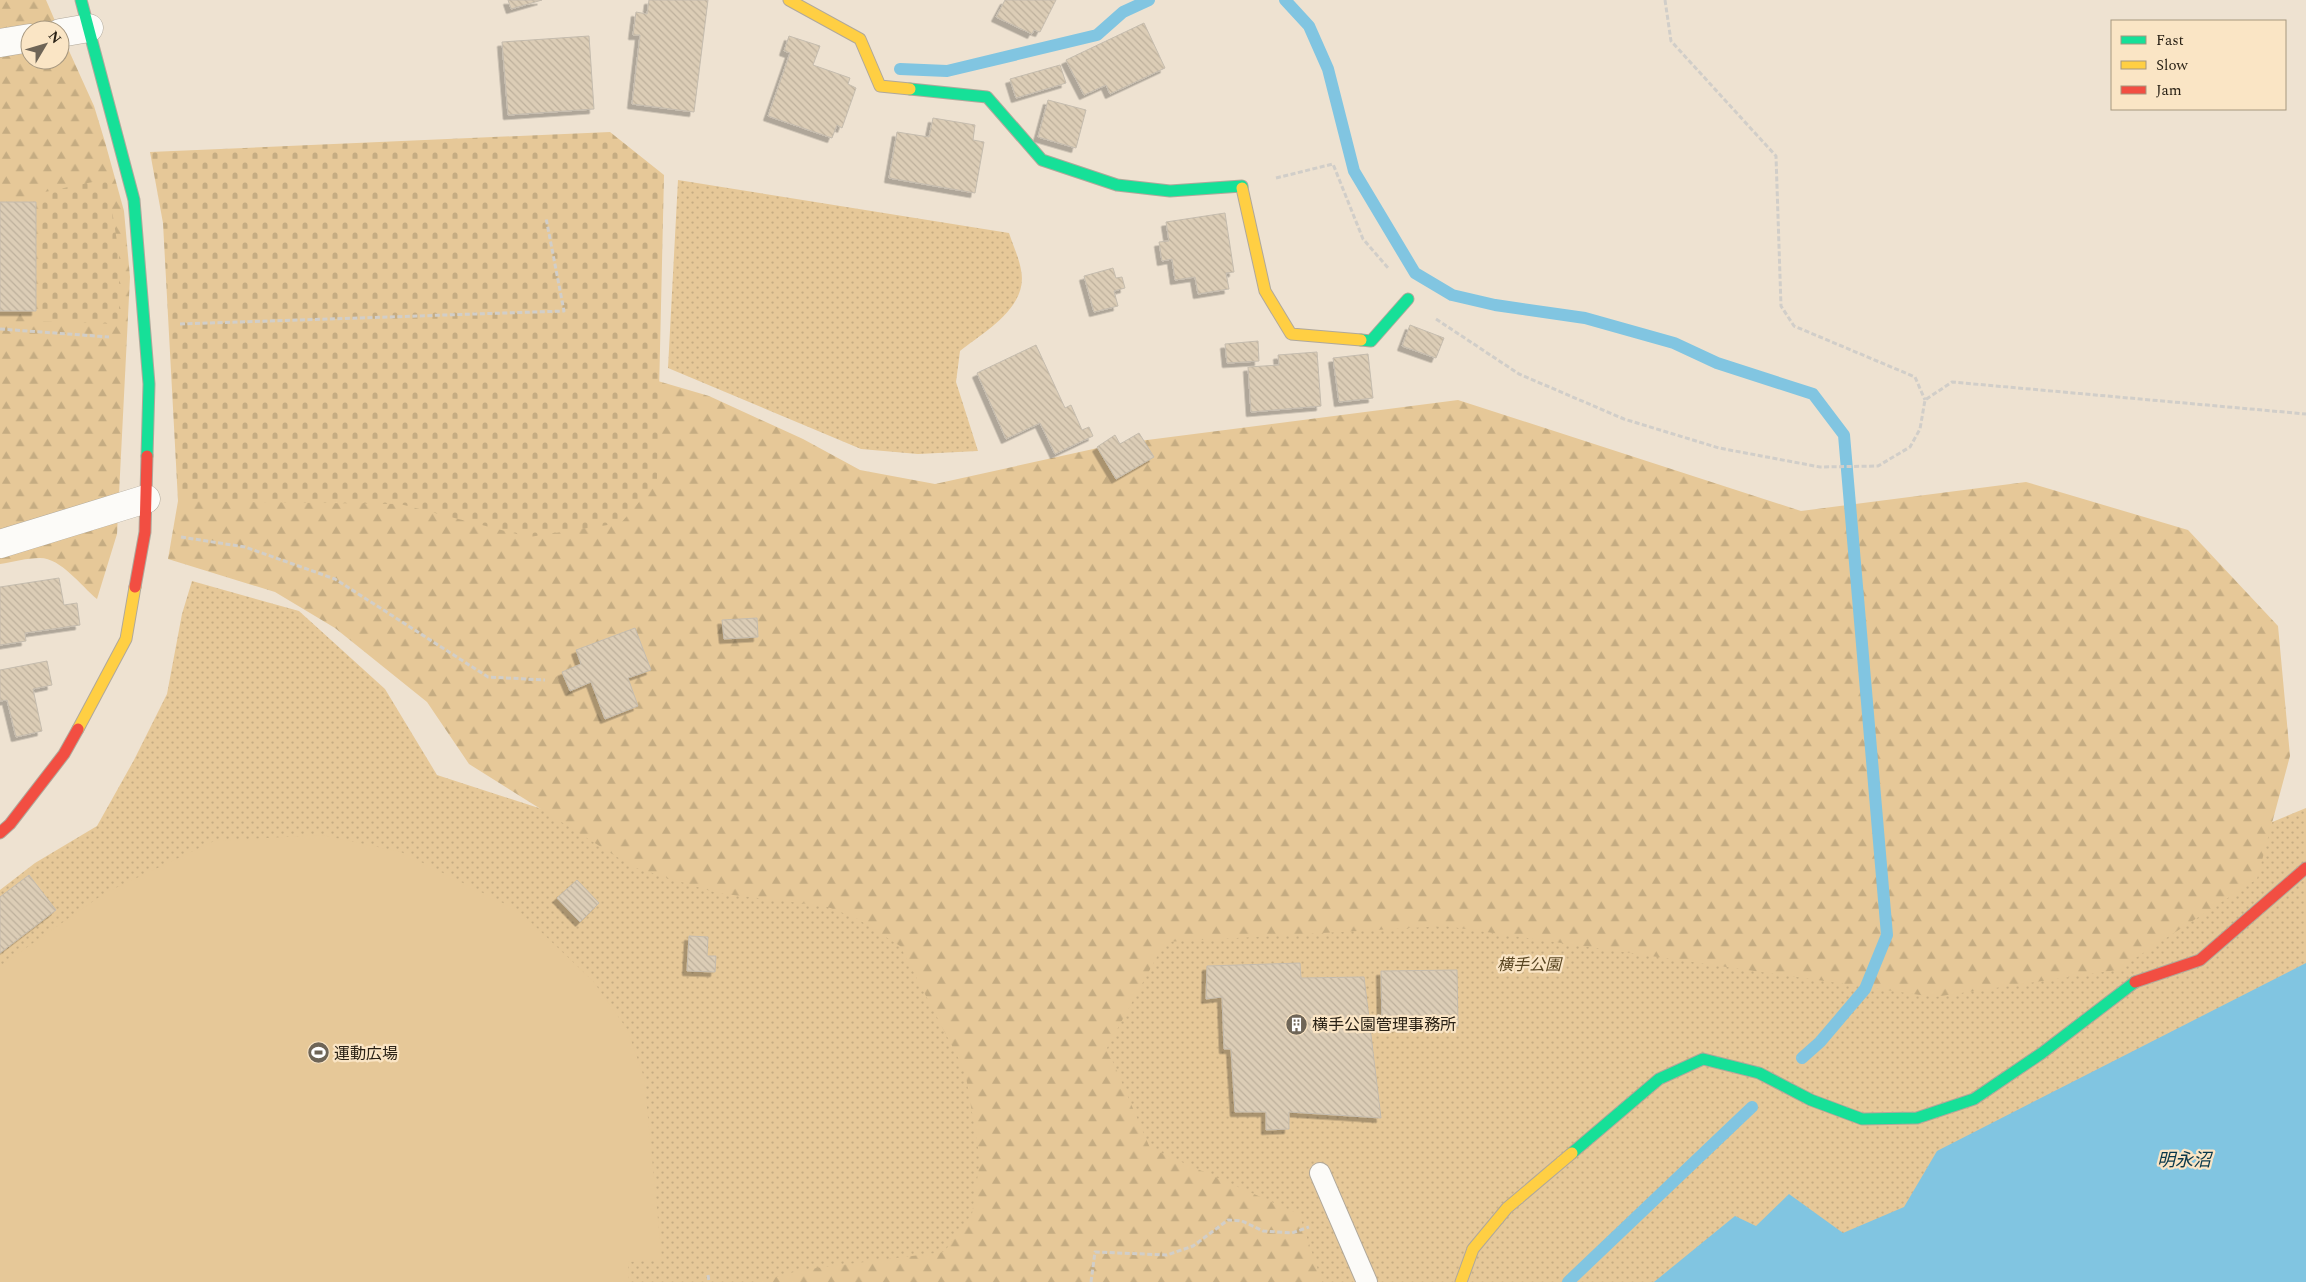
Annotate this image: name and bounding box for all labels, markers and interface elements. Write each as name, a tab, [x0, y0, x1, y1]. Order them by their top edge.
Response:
north arrow	[20, 20, 70, 70]
legend	[2111, 20, 2286, 110]
text: N	[43, 26, 67, 48]
text: Fast	[2156, 29, 2184, 52]
text: Slow	[2156, 54, 2188, 77]
text: Jam	[2156, 79, 2182, 102]
park label: 横手公園	[1497, 953, 1563, 977]
building icon: 横手公園管理事務所	[1284, 1012, 1308, 1036]
place label: 横手公園管理事務所	[1312, 1013, 1456, 1037]
sports icon: 運動広場	[306, 1041, 330, 1065]
place label: 運動広場	[334, 1042, 398, 1066]
water label: 明永沼	[2157, 1147, 2214, 1174]

